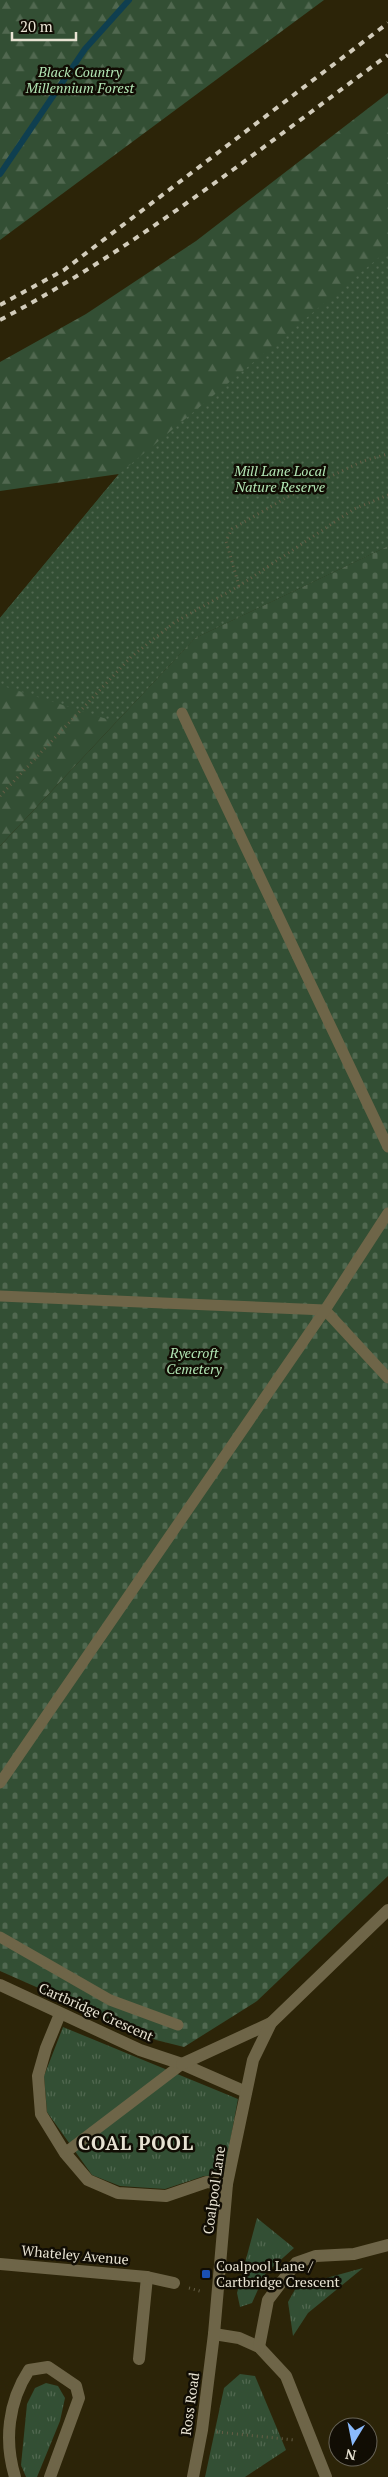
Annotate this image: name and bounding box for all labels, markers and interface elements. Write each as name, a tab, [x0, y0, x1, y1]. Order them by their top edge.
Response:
scale bar	[12, 10, 76, 42]
text: 20 m	[20, 16, 53, 36]
park label: Black Country Millennium Forest	[25, 62, 134, 97]
park label: Mill Lane Local Nature Reserve	[233, 461, 326, 496]
park label: Ryecroft Cemetery	[166, 1343, 222, 1378]
street label: Cartbridge Crescent	[36, 1978, 157, 2046]
district label: COAL POOL	[78, 2130, 194, 2155]
street label: Coalpool Lane	[198, 2145, 229, 2235]
street label: Whateley Avenue	[21, 2240, 129, 2269]
place label: Coalpool Lane / Cartbridge Crescent	[216, 2256, 341, 2291]
marker: Coalpool Lane / Cartbridge Crescent	[200, 2268, 212, 2280]
street label: Ross Road	[176, 2371, 203, 2437]
north arrow	[328, 2417, 378, 2467]
text: N	[343, 2445, 358, 2466]

